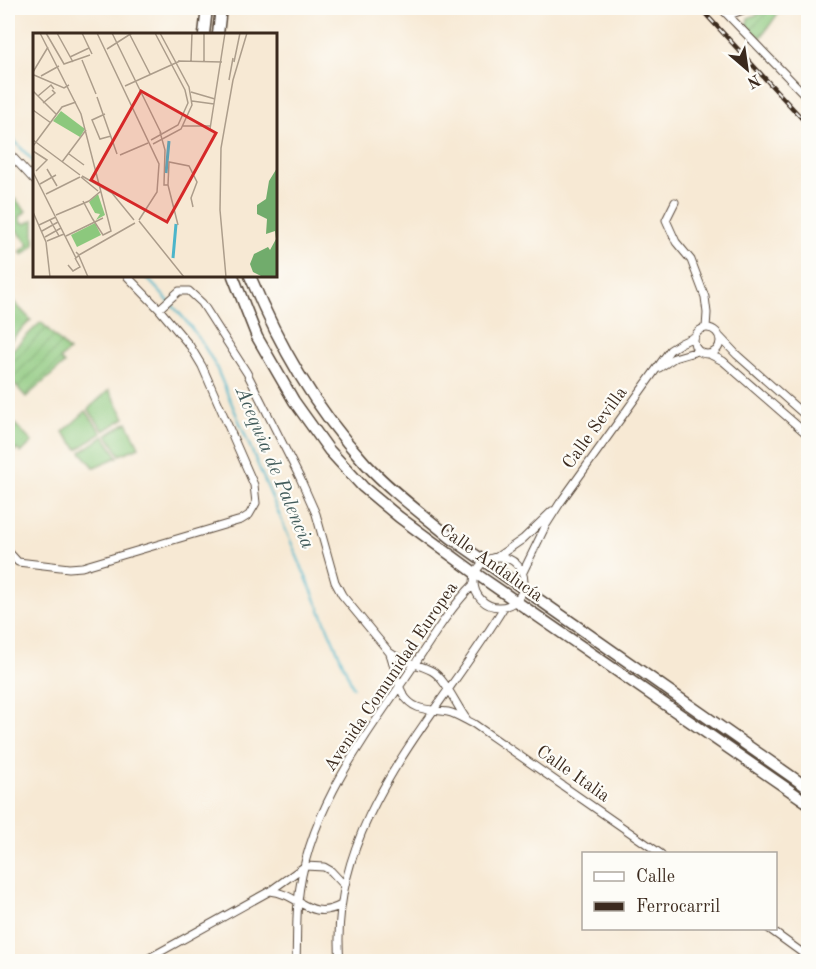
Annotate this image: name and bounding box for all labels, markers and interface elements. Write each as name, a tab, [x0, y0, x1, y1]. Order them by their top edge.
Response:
inset map	[33, 33, 278, 278]
north arrow	[717, 39, 777, 99]
text: N	[743, 70, 763, 91]
water label: Acequia de Palencia	[230, 383, 317, 552]
street label: Calle Sevilla	[559, 384, 631, 472]
street label: Calle Andalucía	[436, 521, 546, 605]
street label: Avenida Comunidad Europea	[321, 579, 461, 775]
street label: Calle Italia	[533, 742, 613, 806]
legend	[582, 852, 777, 930]
text: Calle	[636, 868, 675, 886]
text: Ferrocarril	[636, 898, 720, 916]

